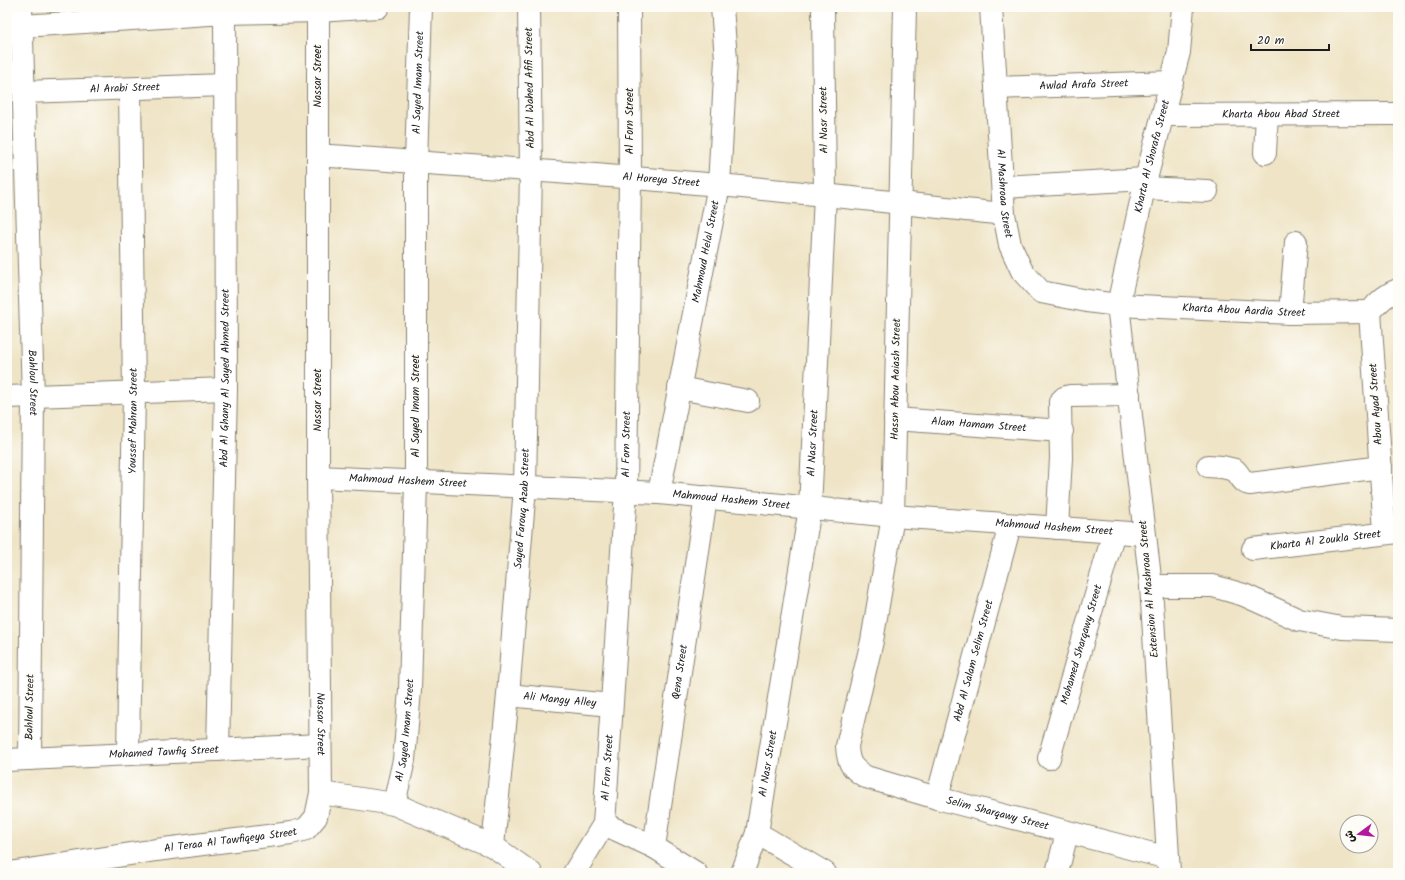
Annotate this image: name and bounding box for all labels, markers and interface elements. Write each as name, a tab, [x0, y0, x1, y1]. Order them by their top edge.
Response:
street label: Abd Al Wahed Afifi Street	[520, 26, 540, 149]
scale bar	[1251, 26, 1329, 52]
street label: Al Sayed Imam Street	[408, 30, 429, 134]
text: 20 m	[1257, 31, 1285, 50]
street label: Nassar Street	[309, 44, 327, 108]
street label: Awlad Arafa Street	[1039, 74, 1130, 96]
street label: Al Arabi Street	[90, 78, 161, 99]
street label: Al Nasr Street	[814, 86, 834, 154]
street label: Al Forn Street	[621, 87, 639, 154]
street label: Kharta Al Shorafa Street	[1130, 97, 1175, 215]
street label: Kharta Abou Abad Street	[1222, 105, 1341, 124]
street label: Al Mashroaa Street	[991, 148, 1018, 240]
street label: Al Horeya Street	[622, 168, 701, 192]
street label: Mahmoud Helal Street	[687, 198, 725, 304]
street label: Abd Al Ghany Al Sayed Ahmed Street	[215, 288, 235, 468]
street label: Kharta Abou Aardia Street	[1182, 299, 1306, 322]
street label: Hassn Abou Aaiash Street	[886, 317, 906, 440]
street label: Bahloul Street	[23, 349, 42, 417]
street label: Al Sayed Imam Street	[407, 354, 425, 458]
street label: Abou Ayad Street	[1364, 362, 1388, 446]
street label: Youssef Mahran Street	[124, 367, 143, 474]
street label: Nassar Street	[309, 368, 327, 432]
street label: Al Nasr Street	[803, 408, 824, 477]
street label: Al Forn Street	[617, 410, 636, 478]
street label: Alam Hamam Street	[931, 413, 1028, 437]
street label: Sayed Farouq Azab Street	[509, 447, 535, 569]
street label: Mahmoud Hashem Street	[349, 469, 468, 493]
street label: Mahmoud Hashem Street	[672, 485, 792, 515]
street label: Mahmoud Hashem Street	[995, 514, 1114, 541]
street label: Extension Al Mashroaa Street	[1134, 519, 1164, 659]
street label: Kharta Al Zoukla Street	[1269, 525, 1383, 556]
street label: Mohamed Sharqawy Street	[1056, 582, 1108, 707]
street label: Abd Al Salam Selim Street	[949, 597, 999, 724]
street label: Qena Street	[667, 642, 693, 701]
street label: Bahloul Street	[20, 673, 40, 740]
street label: Al Sayed Imam Street	[390, 678, 419, 783]
street label: Ali Mangy Alley	[522, 688, 598, 713]
street label: Nassar Street	[311, 692, 330, 756]
street label: Al Nasr Street	[754, 728, 783, 798]
street label: Al Forn Street	[597, 733, 619, 801]
street label: Mohamed Tawfiq Street	[108, 741, 220, 764]
street label: Selim Sharqawy Street	[944, 792, 1051, 836]
north arrow	[1339, 814, 1379, 854]
street label: Al Teraa Al Tawfiqeya Street	[163, 823, 300, 858]
text: ش	[1340, 828, 1361, 845]

